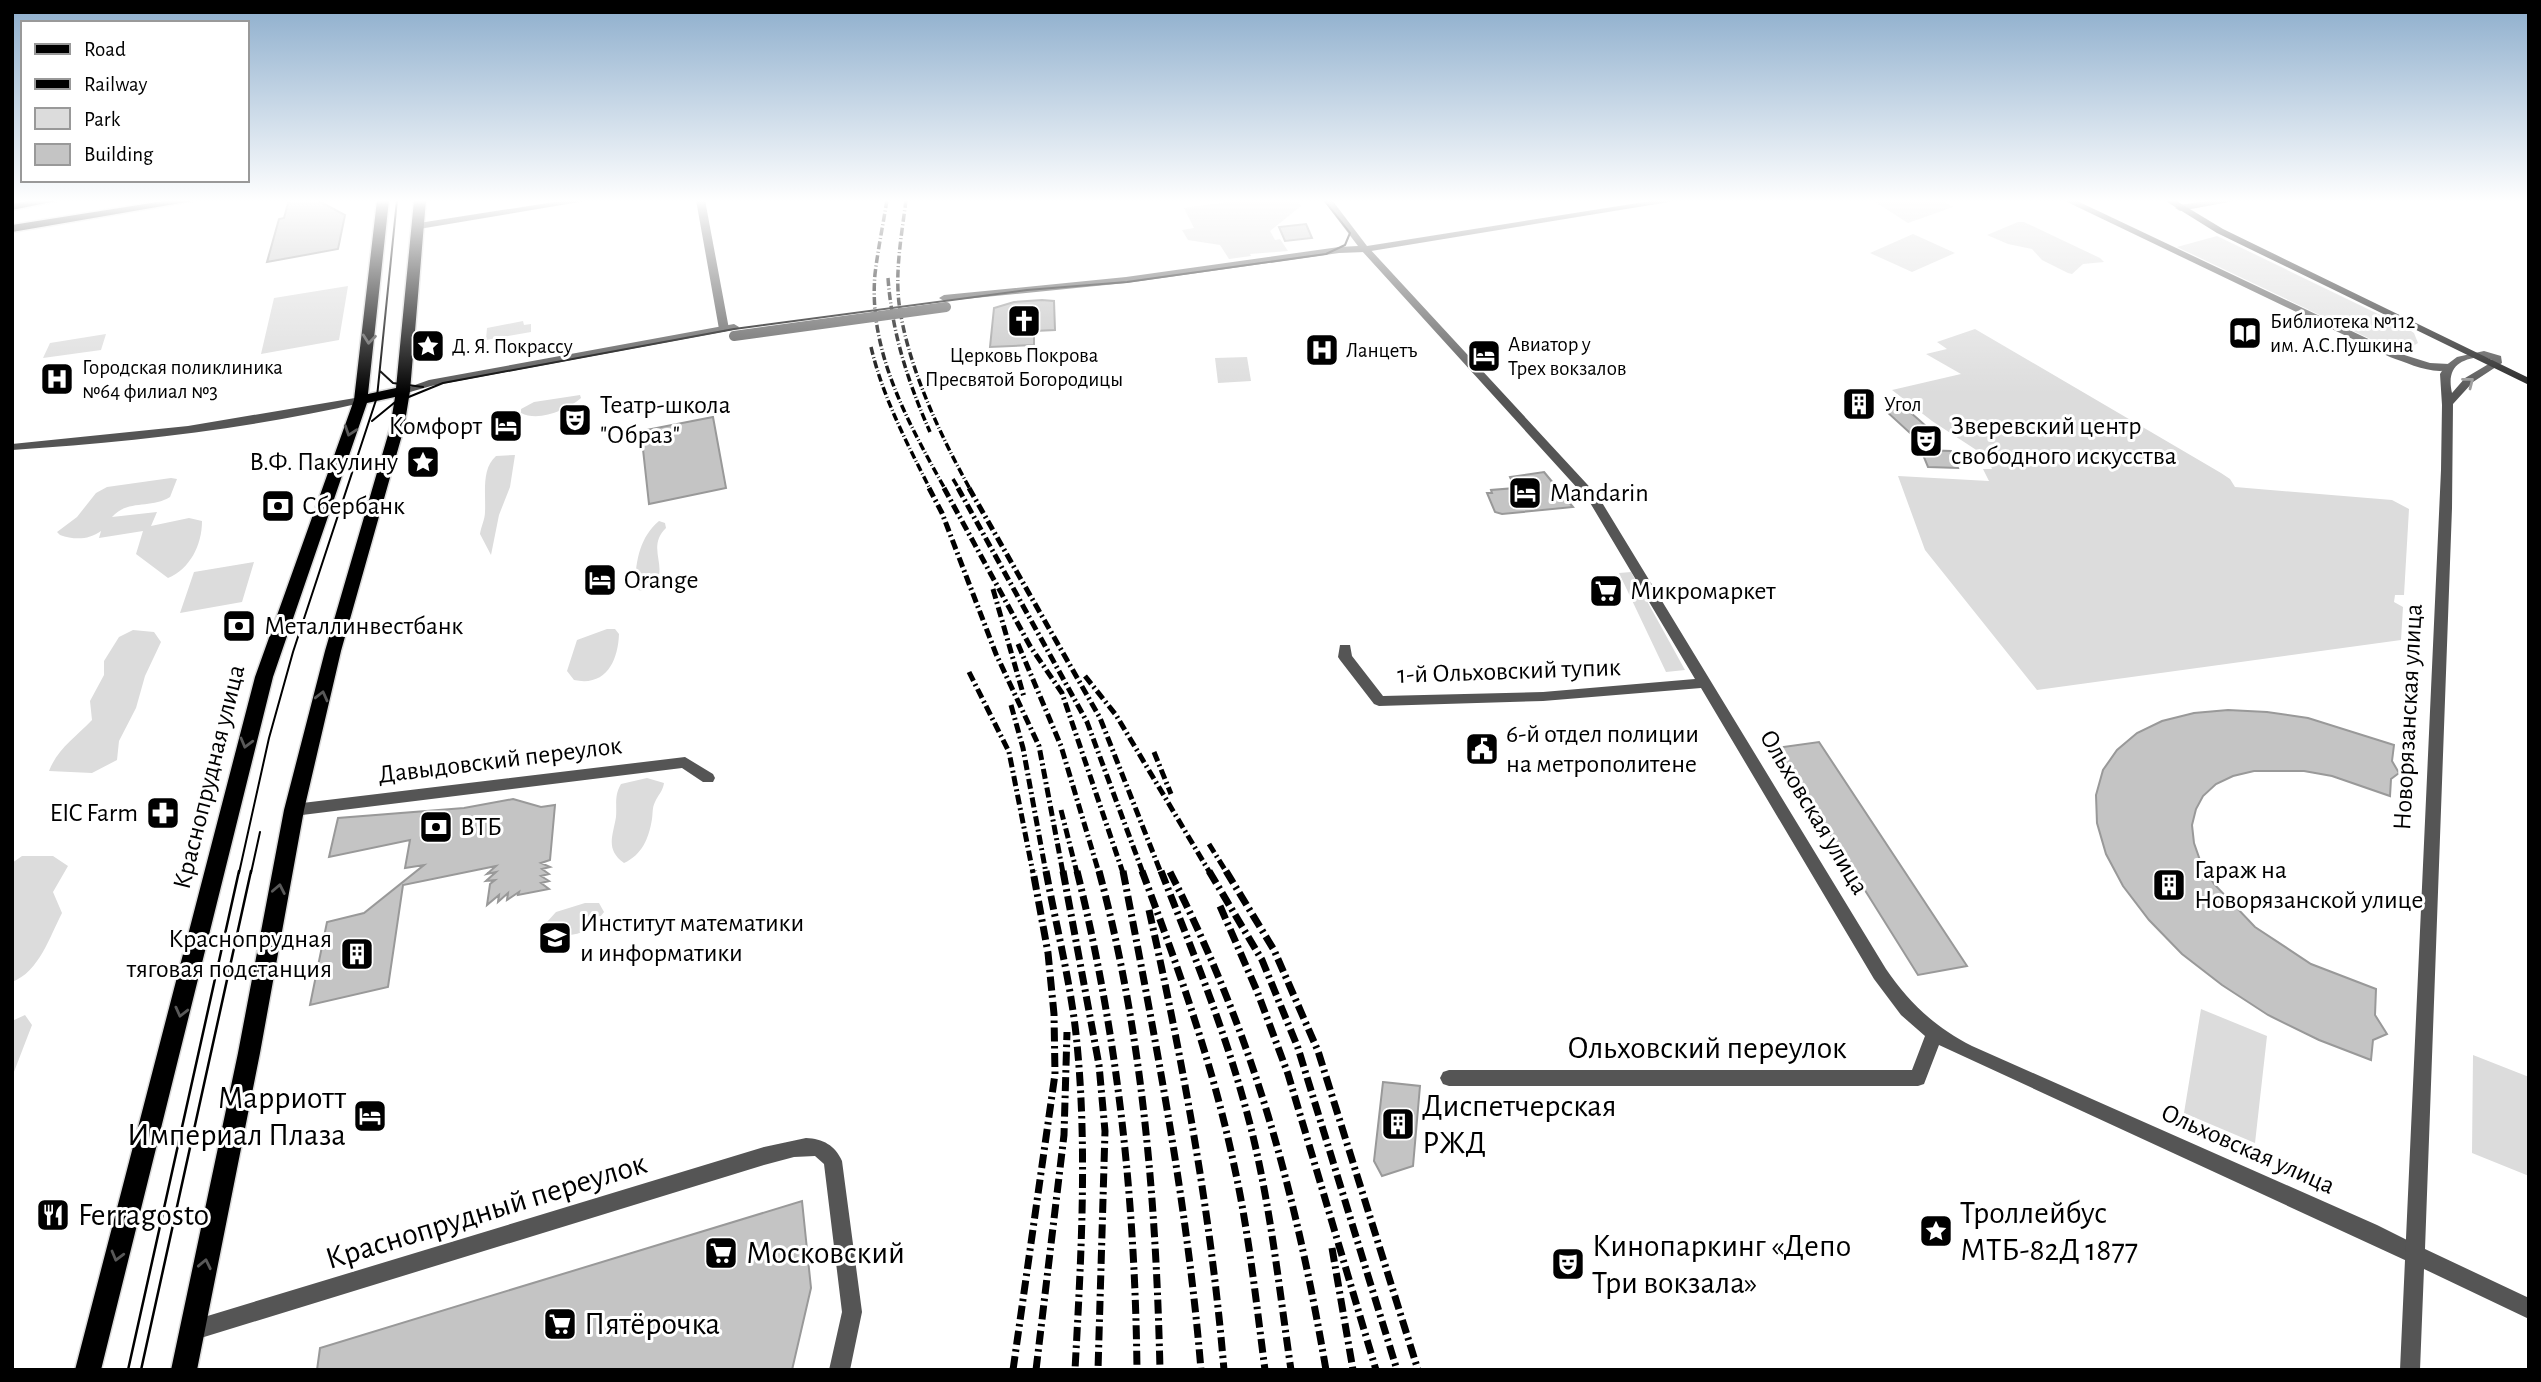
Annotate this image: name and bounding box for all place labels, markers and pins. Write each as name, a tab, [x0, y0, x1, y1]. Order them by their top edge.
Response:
church icon: Церковь Покрова Пресвятой Богородицы	[1005, 302, 1043, 340]
place label: Библиотека №112 им. А.С.Пушкина	[2270, 311, 2415, 356]
library icon: Библиотека №112 им. А.С.Пушкина	[2226, 314, 2264, 352]
place icon: Д. Я. Покрассу	[409, 327, 447, 365]
hospital icon: Ланцетъ	[1303, 331, 1341, 369]
place label: Авиатор у Трех вокзалов	[1508, 334, 1626, 379]
place label: Д. Я. Покрассу	[452, 336, 573, 357]
hotel icon: Авиатор у Трех вокзалов	[1465, 337, 1503, 375]
place label: Ланцетъ	[1346, 340, 1417, 361]
place label: Церковь Покрова Пресвятой Богородицы	[925, 345, 1123, 390]
place label: Городская поликлиника №64 филиал №3	[82, 357, 283, 402]
hospital icon: Городская поликлиника №64 филиал №3	[38, 360, 76, 398]
building icon: Угол	[1840, 385, 1878, 423]
place label: Театр-школа "Образ"	[600, 392, 731, 448]
place label: Угол	[1884, 394, 1921, 415]
theatre icon: Театр-школа "Образ"	[556, 401, 594, 439]
hotel icon: Комфорт	[487, 407, 525, 445]
place label: Комфорт	[389, 413, 483, 439]
place label: Зверевский центр свободного искусства	[1951, 413, 2177, 469]
theatre icon: Зверевский центр свободного искусства	[1907, 422, 1945, 460]
place icon: В.Ф. Пакулину	[404, 443, 442, 481]
place label: В.Ф. Пакулину	[249, 449, 398, 475]
hotel icon: Mandarin	[1506, 474, 1544, 512]
place label: Mandarin	[1550, 480, 1649, 506]
bank icon: Сбербанк	[259, 487, 297, 525]
place label: Сбербанк	[302, 493, 405, 519]
hotel icon: Orange	[581, 561, 619, 599]
place label: Orange	[624, 567, 698, 593]
supermarket icon: Микромаркет	[1587, 572, 1625, 610]
place label: Микромаркет	[1630, 578, 1776, 604]
bank icon: Металлинвестбанк	[220, 607, 258, 645]
place label: Металлинвестбанк	[264, 613, 463, 639]
place label: 6-й отдел полиции на метрополитене	[1506, 721, 1699, 777]
public building icon: 6-й отдел полиции на метрополитене	[1463, 730, 1501, 768]
pharmacy icon: EIC Farm	[144, 794, 182, 832]
place label: EIC Farm	[50, 800, 138, 826]
bank icon: ВТБ	[417, 808, 455, 846]
place label: ВТБ	[460, 814, 502, 840]
place label: Гараж на Новорязанской улице	[2194, 857, 2424, 913]
building icon: Гараж на Новорязанской улице	[2150, 866, 2188, 904]
place label: Институт математики и информатики	[580, 910, 804, 966]
school or university icon: Институт математики и информатики	[536, 919, 574, 957]
place label: Краснопрудная тяговая подстанция	[126, 926, 332, 982]
building icon: Краснопрудная тяговая подстанция	[338, 935, 376, 973]
place label: Марриотт Империал Плаза	[127, 1082, 346, 1151]
place label: Диспетчерская РЖД	[1422, 1090, 1617, 1159]
hotel icon: Марриотт Империал Плаза	[351, 1097, 389, 1135]
building icon: Диспетчерская РЖД	[1379, 1105, 1417, 1143]
restaurant icon: Ferragosto	[34, 1196, 72, 1234]
place label: Троллейбус МТБ-82Д 1877	[1960, 1197, 2138, 1266]
place label: Ferragosto	[78, 1199, 209, 1231]
place icon: Троллейбус МТБ-82Д 1877	[1917, 1212, 1955, 1250]
place label: Кинопаркинг «Депо Три вокзала»	[1592, 1230, 1851, 1299]
supermarket icon: Московский	[702, 1234, 740, 1272]
place label: Московский	[746, 1237, 905, 1269]
theatre icon: Кинопаркинг «Депо Три вокзала»	[1549, 1245, 1587, 1283]
supermarket icon: Пятёрочка	[541, 1305, 579, 1343]
place label: Пятёрочка	[584, 1308, 720, 1340]

